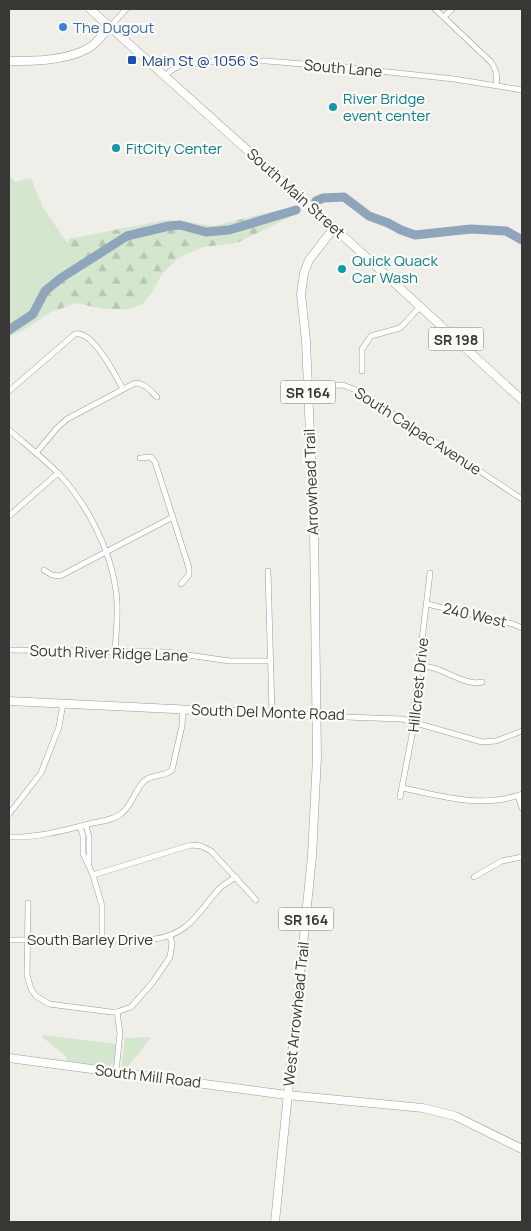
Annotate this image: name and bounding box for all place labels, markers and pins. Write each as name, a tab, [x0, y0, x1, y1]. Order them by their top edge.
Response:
place label: The Dugout	[73, 17, 154, 38]
marker: The Dugout	[57, 21, 69, 33]
place label: Main St @ 1056 S	[142, 50, 258, 71]
marker: Main St @ 1056 S	[126, 54, 138, 66]
place label: River Bridge event center	[343, 88, 431, 126]
marker: River Bridge event center	[327, 101, 339, 113]
place label: FitCity Center	[126, 138, 223, 159]
marker: FitCity Center	[110, 142, 122, 154]
place label: Quick Quack Car Wash	[352, 250, 438, 288]
marker: Quick Quack Car Wash	[336, 263, 348, 275]

